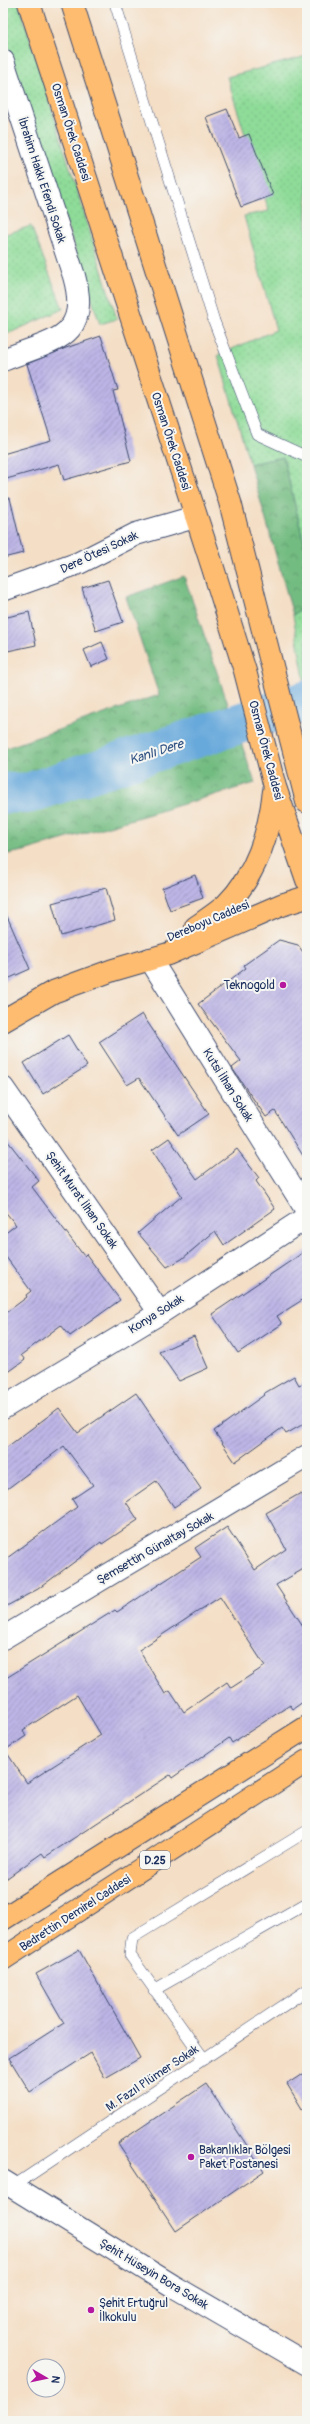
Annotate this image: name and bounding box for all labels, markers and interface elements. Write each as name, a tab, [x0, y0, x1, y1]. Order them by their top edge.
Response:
street label: Osman Örek Caddesi	[48, 81, 94, 183]
street label: İbrahim Hakkı Efendi Sokak	[14, 115, 70, 245]
street label: Osman Örek Caddesi	[148, 390, 194, 492]
street label: Dere Ötesi Sokak	[58, 527, 140, 577]
street label: Osman Örek Caddesi	[245, 699, 287, 801]
water label: Kanlı Dere	[127, 735, 187, 768]
street label: Dereboyu Caddesi	[165, 897, 252, 946]
place label: Teknogold	[223, 978, 275, 993]
marker: Teknogold	[278, 980, 288, 990]
street label: Kutsi İlhan Sokak	[199, 1045, 257, 1125]
street label: Şehit Murat İlhan Sokak	[42, 1148, 122, 1252]
street label: Konya Sokak	[126, 1292, 187, 1337]
street label: Şemsettin Günaltay Sokak	[94, 1509, 216, 1588]
road number: D.25	[140, 1851, 170, 1869]
street label: Bedrettin Demirel Caddesi	[17, 1872, 134, 1955]
street label: M. Fazıl Plümer Sokak	[103, 2042, 202, 2115]
place label: Bakanlıklar Bölgesi Paket Postanesi	[199, 2143, 290, 2172]
marker: Bakanlıklar Bölgesi Paket Postanesi	[186, 2152, 196, 2162]
street label: Şehit Hüseyin Bora Sokak	[96, 2236, 211, 2313]
place label: Şehit Ertuğrul İlkokulu	[99, 2296, 168, 2325]
marker: Şehit Ertuğrul İlkokulu	[86, 2305, 96, 2315]
north arrow	[26, 2358, 66, 2398]
text: N	[48, 2375, 62, 2385]

